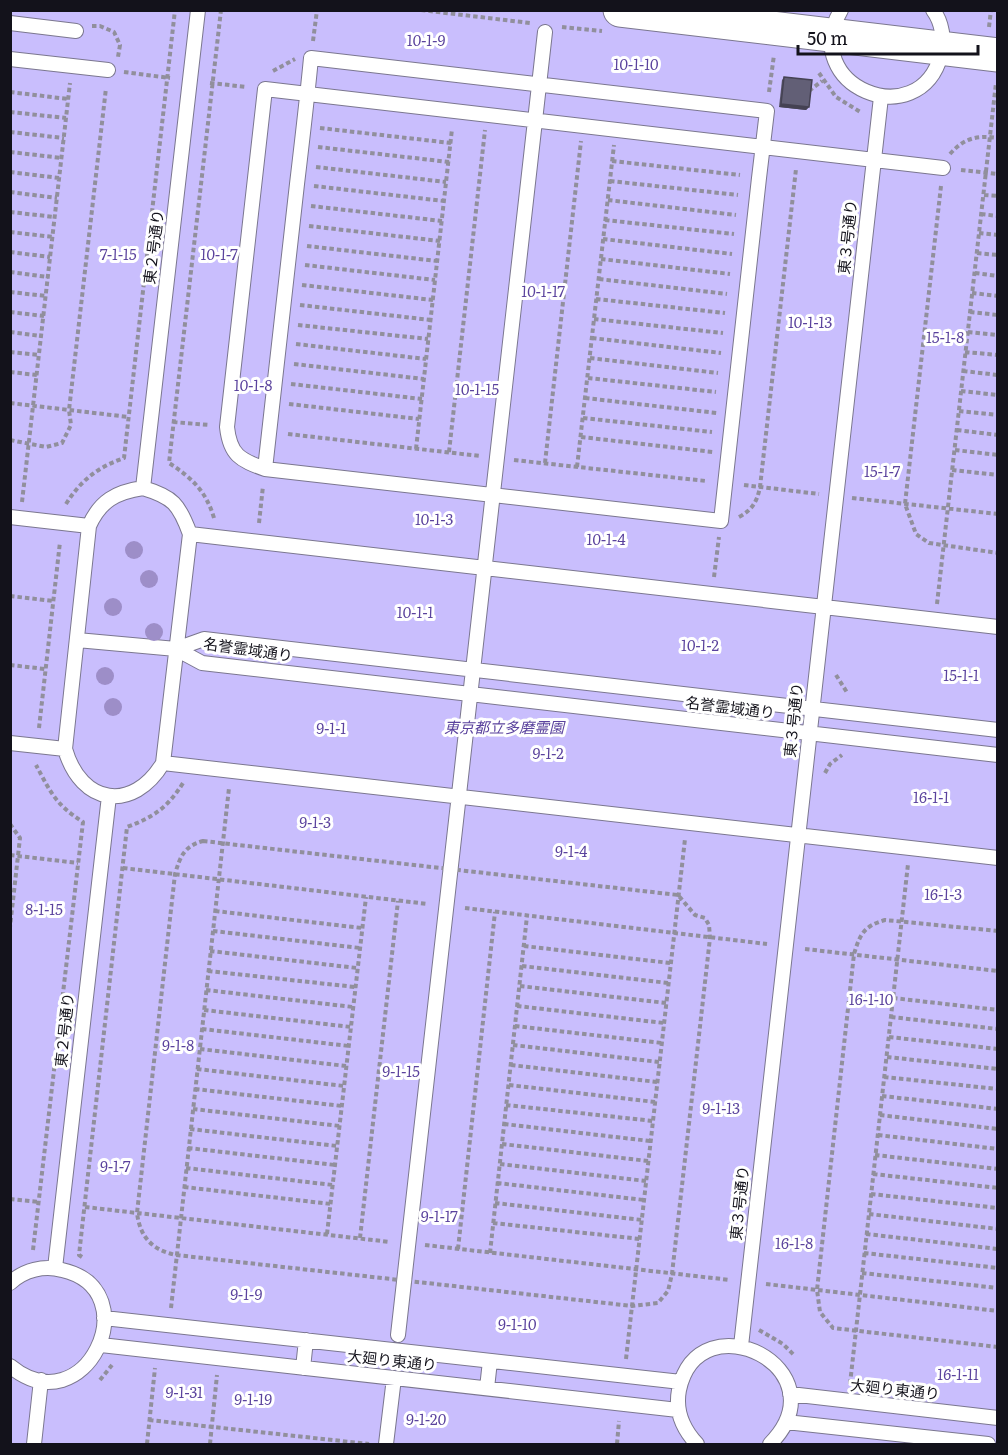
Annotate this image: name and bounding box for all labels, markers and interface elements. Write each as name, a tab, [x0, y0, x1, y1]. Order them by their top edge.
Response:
scale bar	[798, 18, 978, 56]
text: 50 m	[807, 24, 848, 51]
park label: 10-1-9	[407, 28, 445, 51]
park label: 10-1-10	[614, 52, 659, 75]
street label: 東３号通り	[831, 198, 862, 275]
street label: 東２号通り	[137, 208, 168, 285]
park label: 7-1-15	[99, 242, 137, 265]
park label: 10-1-7	[201, 242, 238, 265]
park label: 10-1-17	[521, 279, 565, 302]
park label: 10-1-13	[788, 310, 832, 333]
park label: 15-1-8	[926, 325, 964, 348]
park label: 10-1-8	[234, 373, 272, 396]
park label: 10-1-15	[455, 377, 499, 400]
park label: 15-1-7	[864, 459, 900, 482]
park label: 10-1-3	[415, 507, 453, 530]
park label: 10-1-4	[587, 527, 626, 550]
park label: 10-1-1	[397, 600, 433, 623]
street label: 名誉霊域通り	[202, 631, 294, 666]
park label: 10-1-2	[681, 633, 719, 656]
park label: 15-1-1	[943, 663, 979, 686]
street label: 東３号通り	[777, 681, 808, 758]
street label: 名誉霊域通り	[684, 690, 776, 723]
park label: 東京都立多磨霊園	[444, 715, 566, 738]
park label: 9-1-1	[316, 716, 346, 739]
park label: 9-1-2	[532, 741, 564, 764]
park label: 16-1-1	[913, 785, 949, 808]
park label: 9-1-3	[299, 810, 331, 833]
park label: 9-1-4	[555, 839, 588, 862]
park label: 16-1-3	[924, 882, 962, 905]
park label: 8-1-15	[25, 897, 63, 920]
park label: 16-1-10	[849, 987, 894, 1010]
street label: 東２号通り	[48, 991, 79, 1068]
park label: 9-1-8	[162, 1033, 194, 1056]
park label: 9-1-15	[382, 1059, 420, 1082]
park label: 9-1-13	[702, 1096, 740, 1119]
park label: 9-1-7	[100, 1154, 130, 1177]
street label: 東３号通り	[723, 1164, 754, 1241]
park label: 9-1-17	[420, 1204, 458, 1227]
park label: 16-1-8	[775, 1231, 813, 1254]
park label: 9-1-9	[230, 1282, 262, 1305]
park label: 9-1-10	[498, 1312, 537, 1335]
street label: 大廻り東通り	[346, 1343, 438, 1376]
park label: 16-1-11	[937, 1362, 979, 1385]
street label: 大廻り東通り	[849, 1372, 941, 1405]
park label: 9-1-31	[165, 1380, 203, 1403]
park label: 9-1-19	[234, 1387, 272, 1410]
park label: 9-1-20	[406, 1407, 447, 1430]

